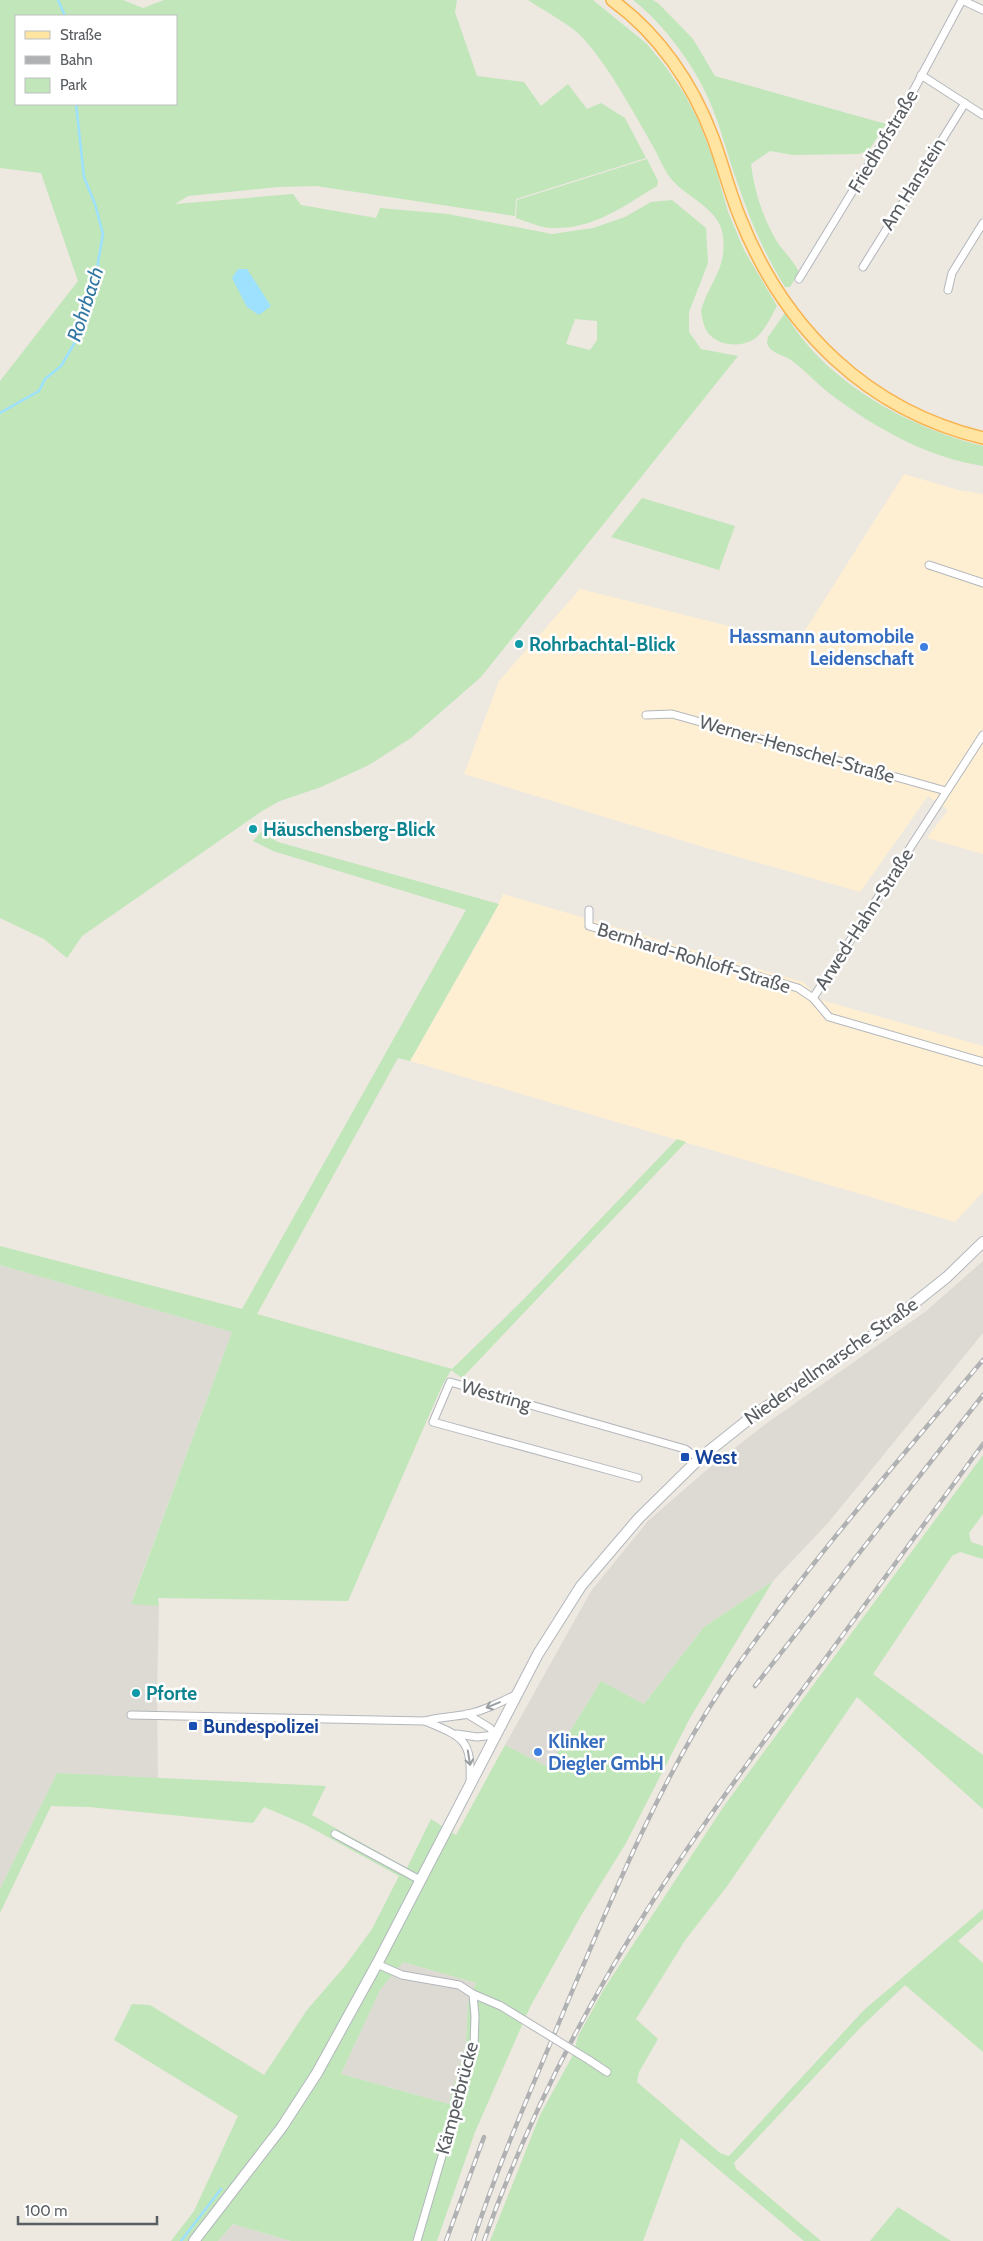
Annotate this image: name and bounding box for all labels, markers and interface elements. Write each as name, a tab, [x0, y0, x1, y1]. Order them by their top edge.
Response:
legend	[15, 15, 178, 105]
text: Straße	[60, 26, 102, 44]
text: Bahn	[60, 51, 93, 69]
text: Park	[60, 76, 87, 94]
street label: Friedhofstraße	[843, 85, 923, 197]
street label: Am Hanstein	[876, 134, 950, 234]
water label: Rohrbach	[62, 264, 108, 344]
place label: Hassmann automobile Leidenschaft	[729, 625, 914, 670]
place label: Rohrbachtal-Blick	[529, 633, 676, 656]
marker: Rohrbachtal-Blick	[513, 638, 525, 650]
marker: Hassmann automobile Leidenschaft	[918, 641, 930, 653]
street label: Werner-Henschel-Straße	[697, 710, 898, 788]
place label: Häuschensberg-Blick	[263, 818, 436, 841]
marker: Häuschensberg-Blick	[247, 823, 259, 835]
street label: Arwed-Hahn-Straße	[810, 844, 918, 994]
street label: Bernhard-Rohloff-Straße	[595, 918, 794, 998]
street label: Niedervellmarsche Straße	[740, 1292, 922, 1430]
street label: Westring	[459, 1374, 534, 1416]
place label: West	[695, 1446, 737, 1469]
marker: West	[679, 1451, 691, 1463]
place label: Pforte	[146, 1682, 197, 1705]
marker: Pforte	[130, 1687, 142, 1699]
one-way arrow	[486, 1701, 501, 1711]
place label: Bundespolizei	[203, 1715, 319, 1738]
marker: Bundespolizei	[187, 1720, 199, 1732]
place label: Klinker Diegler GmbH	[548, 1730, 664, 1775]
marker: Klinker Diegler GmbH	[532, 1746, 544, 1758]
one-way arrow	[465, 1749, 475, 1765]
street label: Kämperbrücke	[431, 2039, 483, 2157]
scale bar	[18, 2194, 156, 2226]
text: 100 m	[25, 2202, 67, 2220]

